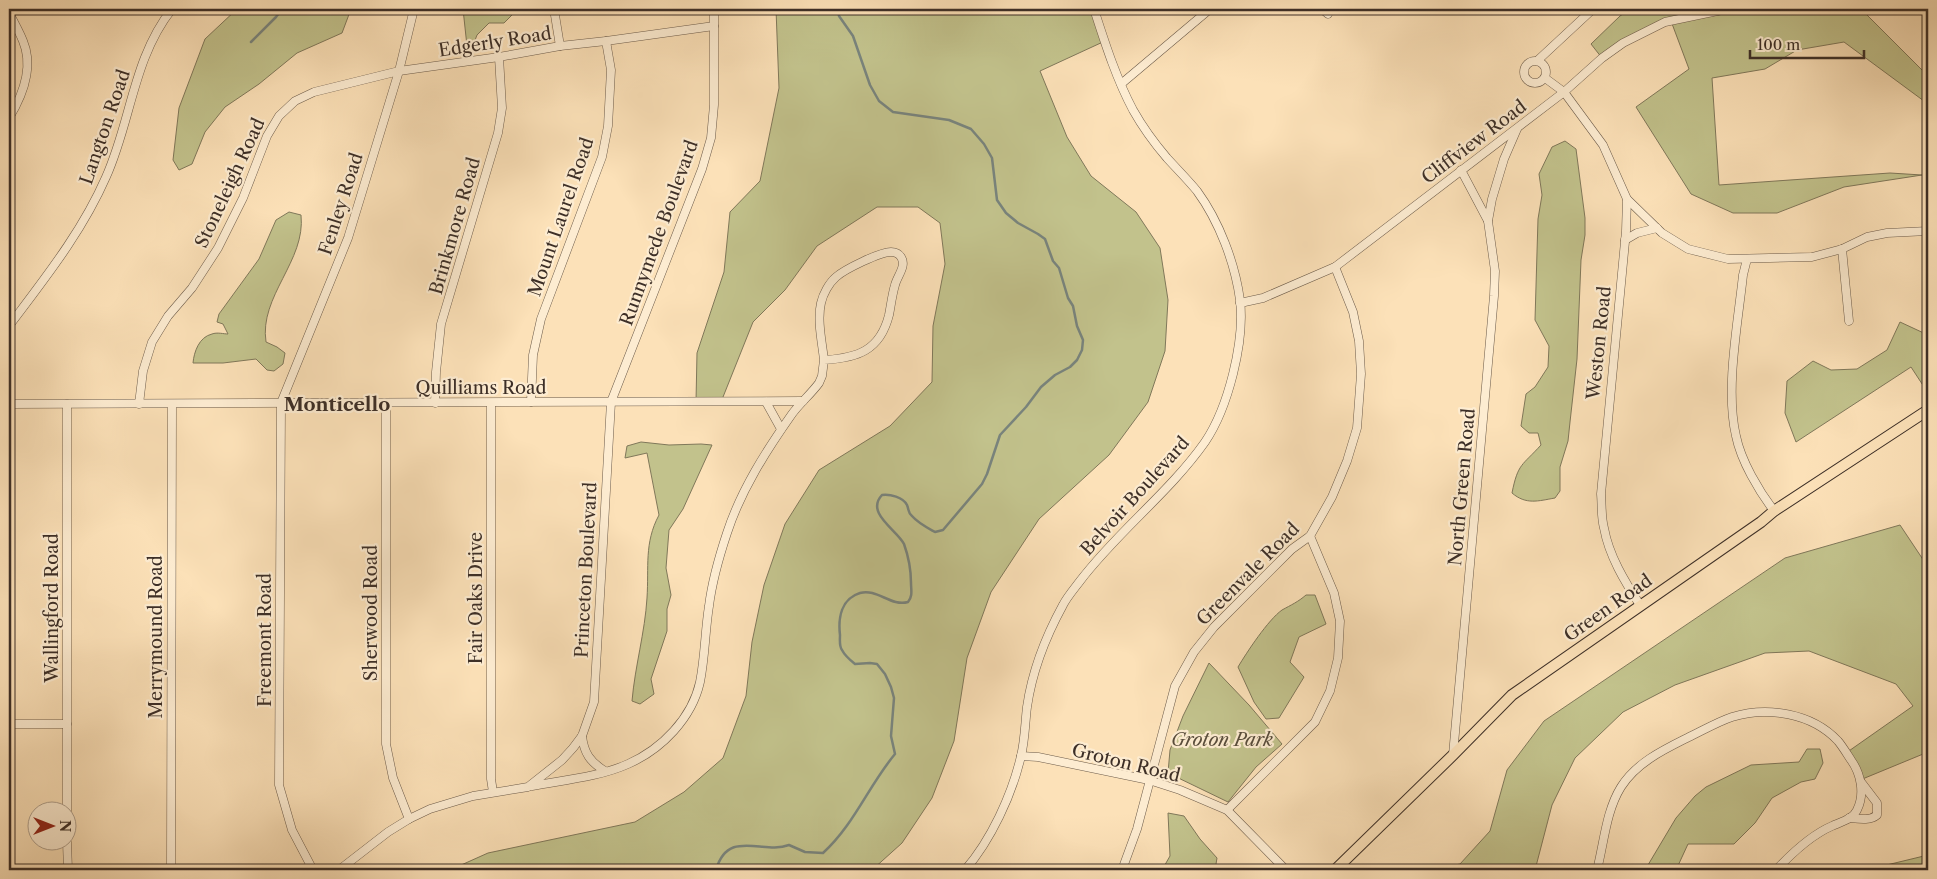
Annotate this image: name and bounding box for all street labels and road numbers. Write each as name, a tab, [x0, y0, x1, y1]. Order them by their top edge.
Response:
street label: Edgerly Road	[437, 22, 553, 62]
street label: Langton Road	[75, 67, 135, 187]
street label: Cliffview Road	[1417, 95, 1531, 189]
street label: Stoneleigh Road	[190, 115, 270, 251]
street label: Mount Laurel Road	[523, 135, 599, 299]
street label: Runnymede Boulevard	[615, 137, 703, 329]
street label: Fenley Road	[314, 150, 368, 258]
street label: Brinkmore Road	[425, 155, 485, 297]
street label: Weston Road	[1582, 285, 1616, 402]
street label: Quilliams Road	[415, 377, 547, 399]
street label: North Green Road	[1444, 407, 1480, 567]
street label: Belvoir Boulevard	[1076, 432, 1194, 560]
street label: Princeton Boulevard	[570, 481, 602, 658]
street label: Greenvale Road	[1192, 518, 1304, 630]
street label: Fair Oaks Drive	[465, 532, 487, 664]
street label: Wallingford Road	[41, 533, 63, 684]
street label: Sherwood Road	[360, 545, 382, 681]
street label: Merrymound Road	[145, 555, 167, 719]
street label: Green Road	[1560, 570, 1656, 646]
street label: Freemont Road	[254, 573, 276, 707]
street label: Groton Road	[1070, 739, 1182, 787]

